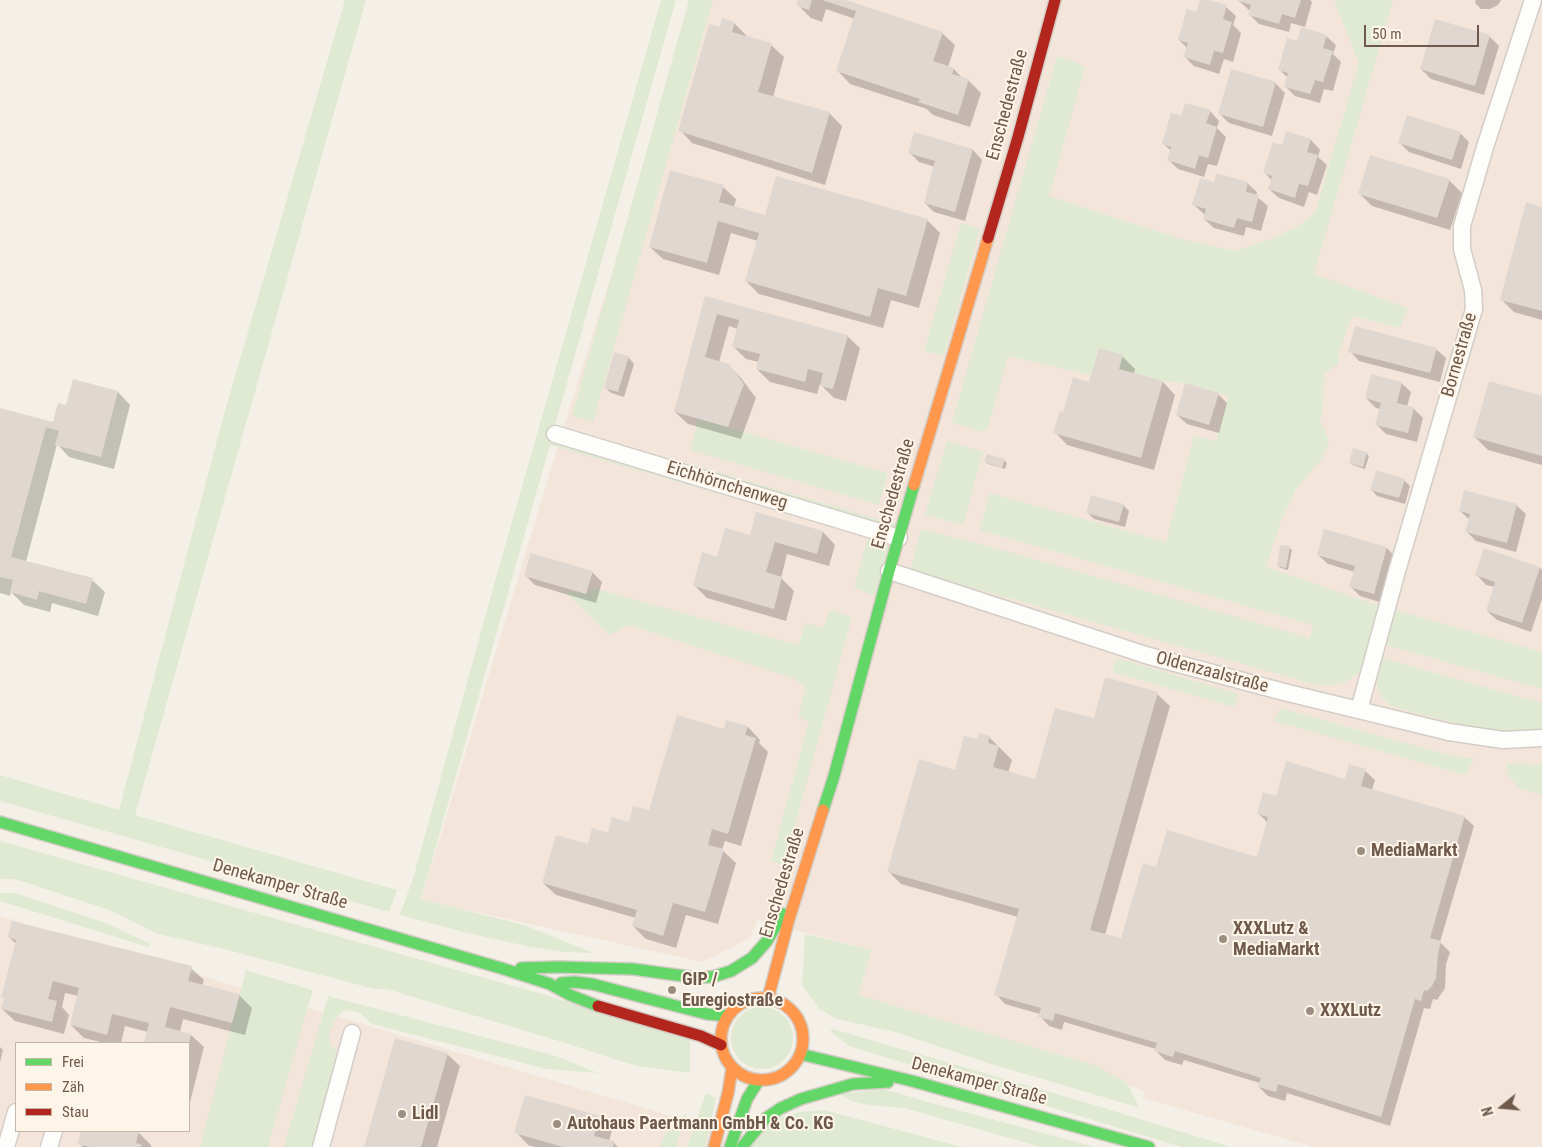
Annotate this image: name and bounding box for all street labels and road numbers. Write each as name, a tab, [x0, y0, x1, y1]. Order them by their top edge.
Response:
street label: Enschedestraße	[983, 47, 1033, 163]
street label: Bornestraße	[1438, 310, 1482, 400]
street label: Enschedestraße	[868, 436, 920, 552]
street label: Eichhörnchenweg	[664, 457, 790, 515]
street label: Oldenzaalstraße	[1153, 648, 1271, 698]
street label: Enschedestraße	[756, 825, 810, 941]
street label: Denekamper Straße	[210, 855, 350, 915]
street label: Denekamper Straße	[909, 1054, 1049, 1110]

